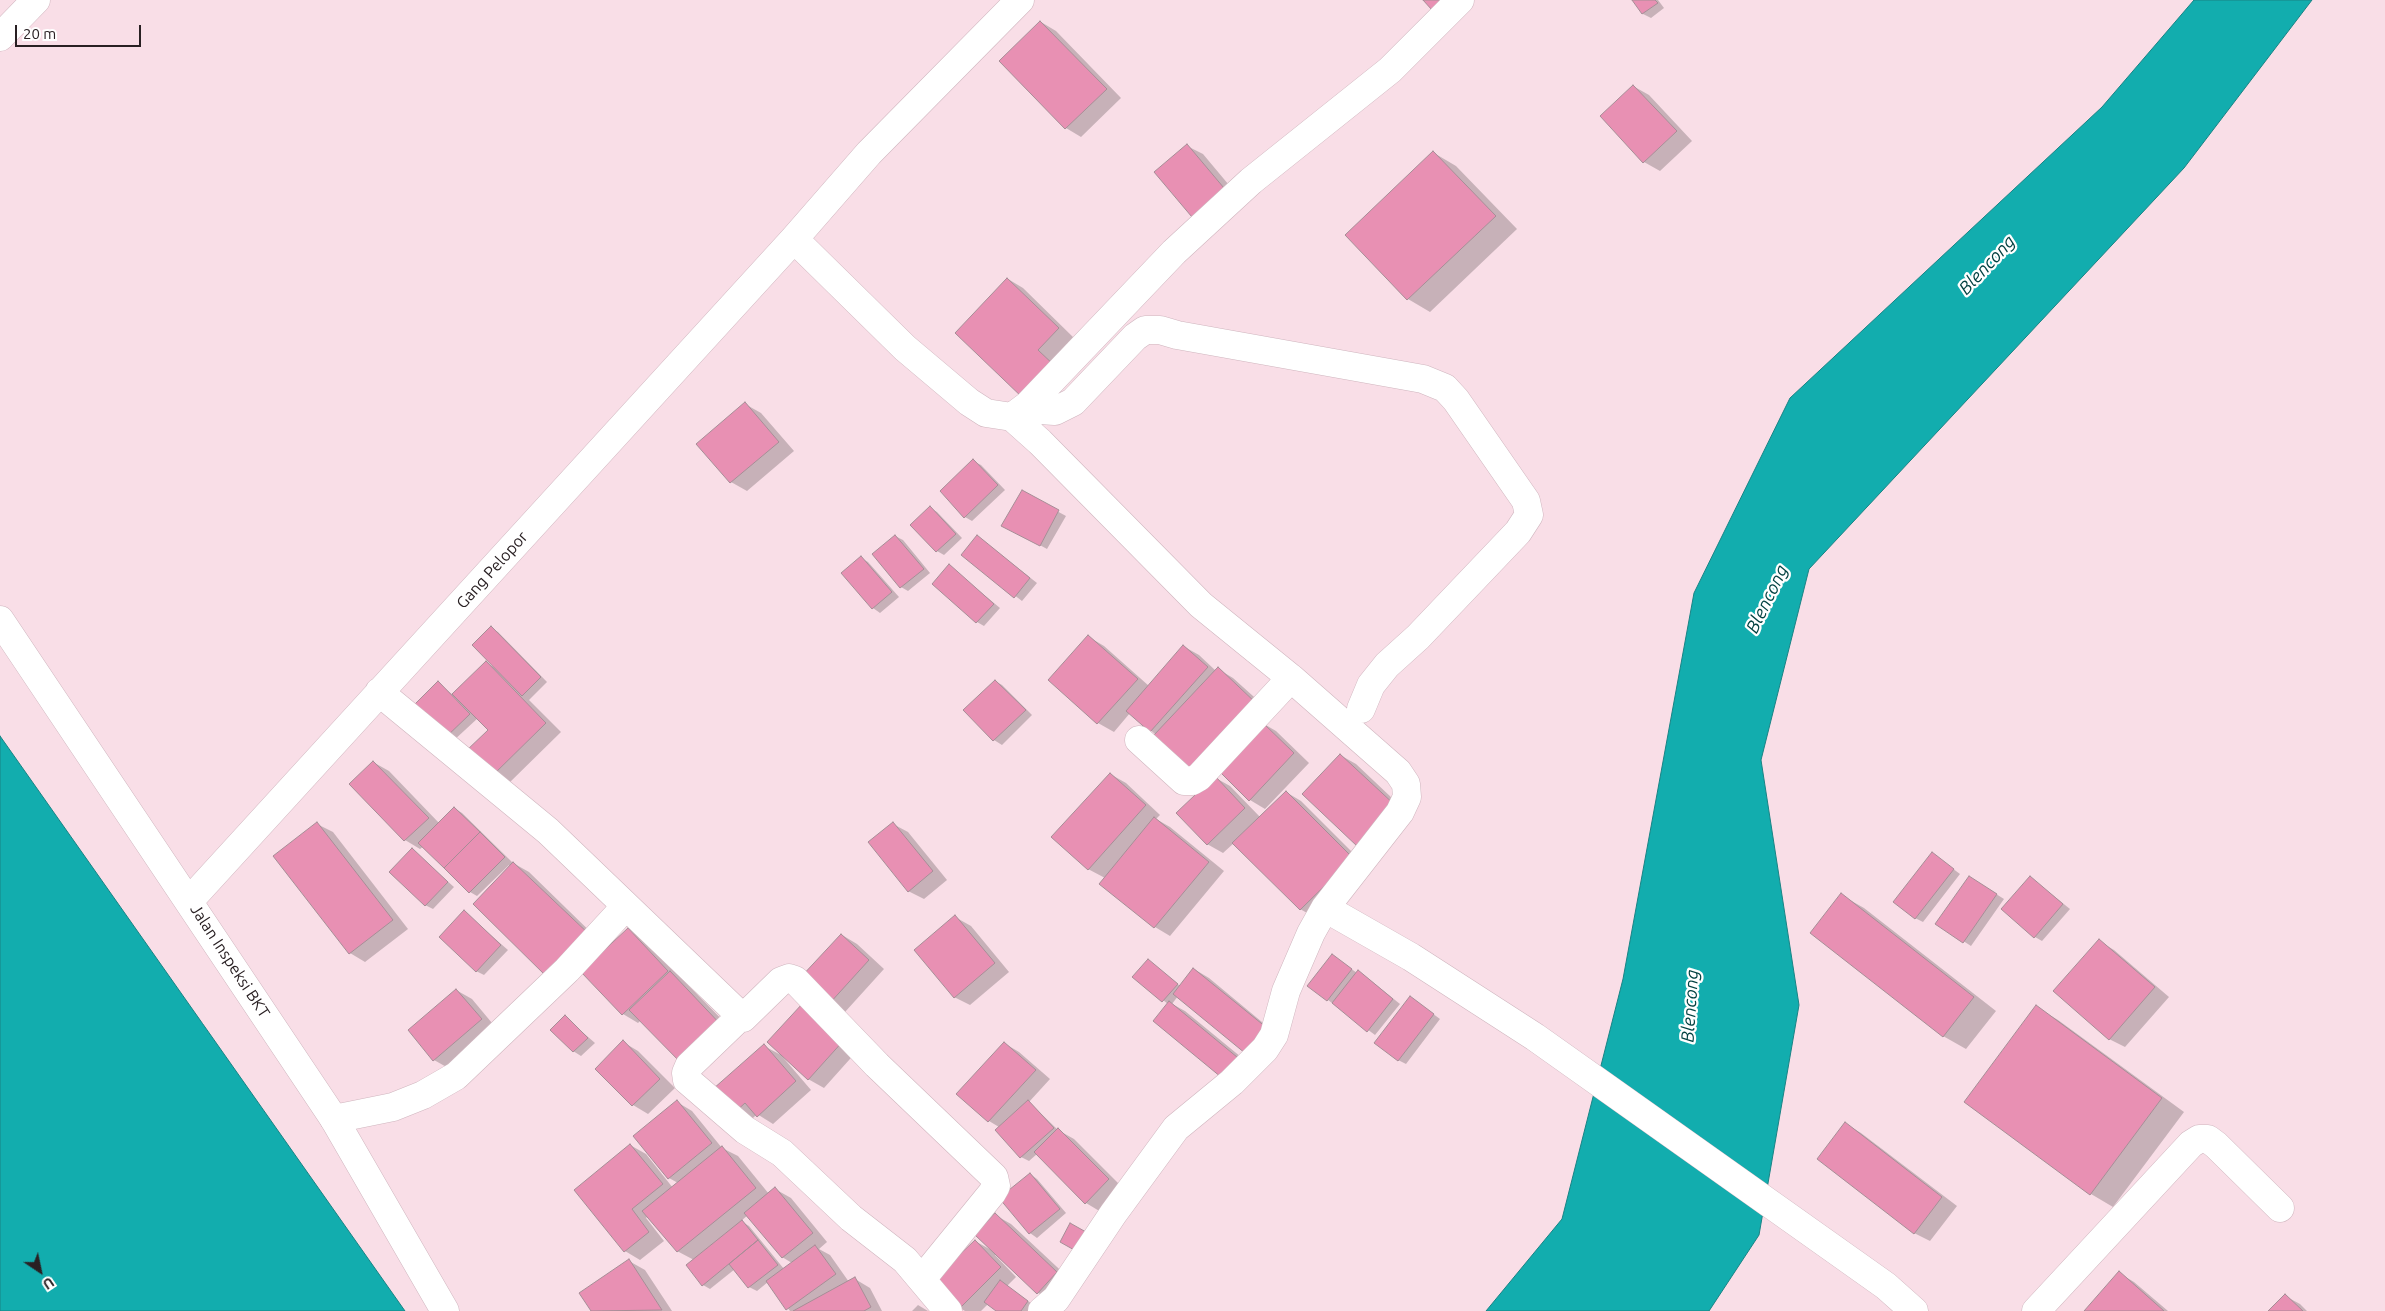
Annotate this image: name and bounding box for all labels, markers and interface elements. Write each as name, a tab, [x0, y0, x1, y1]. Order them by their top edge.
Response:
scale bar	[18, 15, 144, 47]
text: 20 m	[23, 25, 56, 42]
water label: Blencong	[1954, 231, 2020, 299]
street label: Gang Pelopor	[452, 527, 532, 613]
water label: Blencong	[1741, 561, 1793, 637]
street label: Jalan Inspeksi BKT	[186, 901, 274, 1021]
water label: Blencong	[1677, 969, 1703, 1043]
north arrow	[15, 1246, 65, 1296]
text: U	[40, 1274, 57, 1293]

